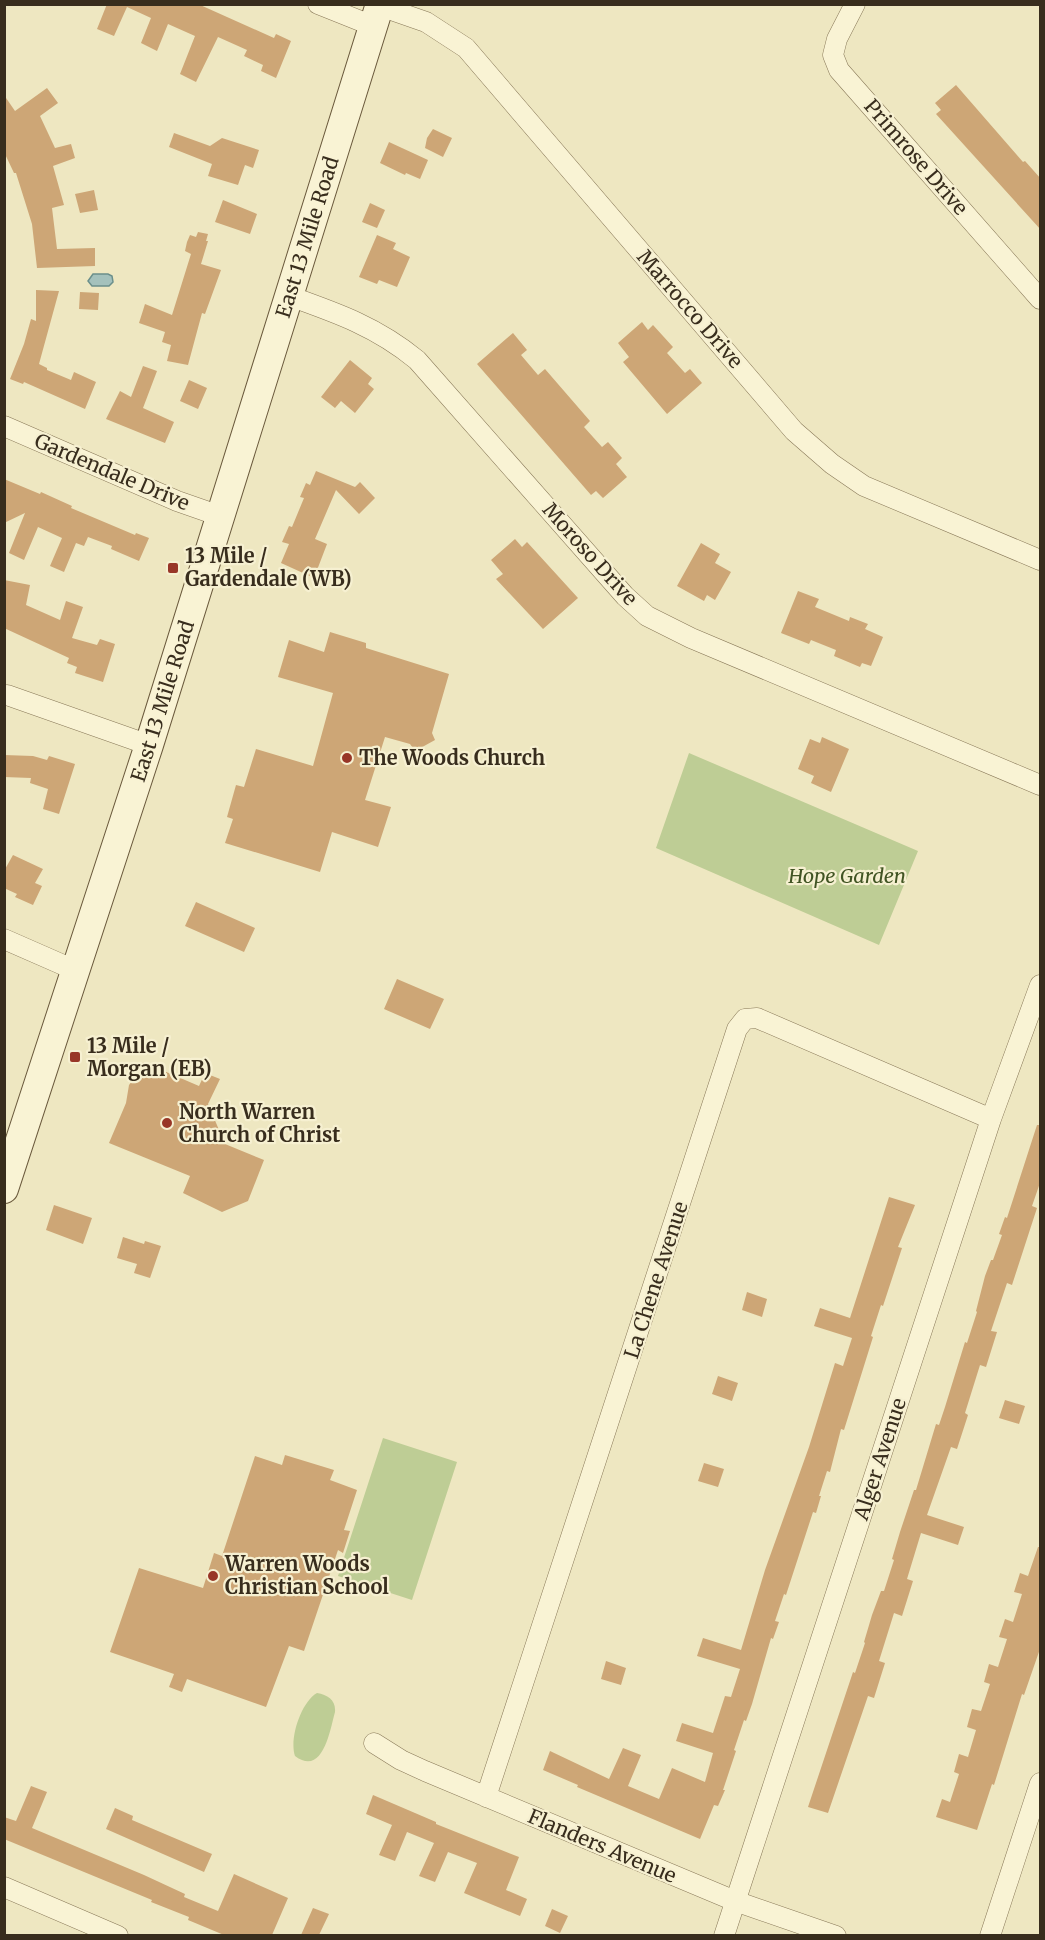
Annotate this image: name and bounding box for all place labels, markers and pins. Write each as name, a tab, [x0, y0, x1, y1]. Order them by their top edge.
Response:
place label: 13 Mile / Gardendale (WB)	[185, 543, 352, 591]
marker: 13 Mile / Gardendale (WB)	[166, 561, 180, 575]
place label: The Woods Church	[359, 745, 546, 770]
marker: The Woods Church	[340, 751, 354, 765]
place label: 13 Mile / Morgan (EB)	[87, 1033, 212, 1081]
marker: 13 Mile / Morgan (EB)	[68, 1050, 82, 1064]
place label: North Warren Church of Christ	[179, 1099, 340, 1147]
marker: North Warren Church of Christ	[160, 1116, 174, 1130]
place label: Warren Woods Christian School	[224, 1551, 389, 1599]
marker: Warren Woods Christian School	[206, 1569, 220, 1583]

